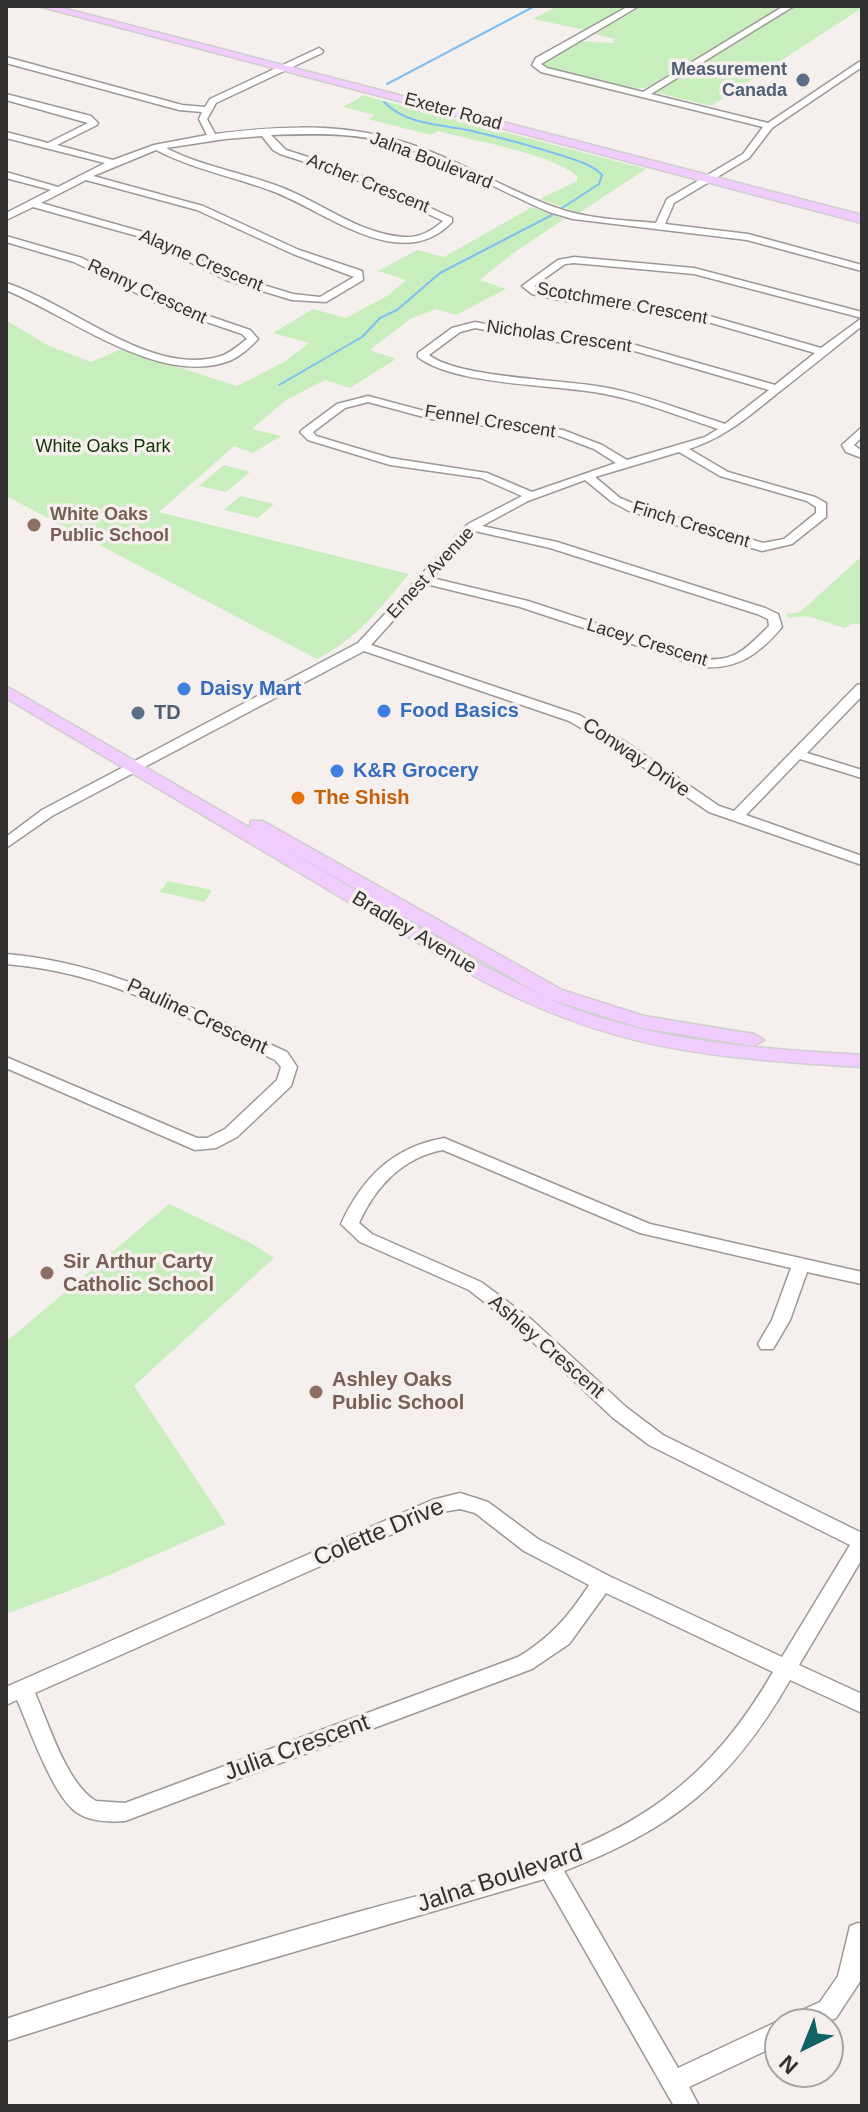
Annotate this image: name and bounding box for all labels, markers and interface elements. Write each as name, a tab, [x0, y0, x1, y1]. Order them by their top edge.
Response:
place label: Measurement Canada	[671, 59, 787, 102]
marker: Measurement Canada	[794, 71, 812, 89]
street label: Exeter Road	[402, 89, 504, 135]
street label: Jalna Boulevard	[367, 128, 495, 194]
street label: Archer Crescent	[304, 150, 432, 218]
street label: Alayne Crescent	[136, 225, 266, 297]
street label: Renny Crescent	[84, 255, 210, 329]
street label: Scotchmere Crescent	[535, 278, 709, 330]
street label: Nicholas Crescent	[485, 316, 633, 358]
street label: Fennel Crescent	[423, 401, 557, 443]
park label: White Oaks Park	[35, 436, 171, 458]
street label: Finch Crescent	[630, 497, 752, 553]
place label: White Oaks Public School	[50, 504, 169, 546]
marker: White Oaks Public School	[25, 516, 43, 534]
street label: Ernest Avenue	[383, 523, 479, 623]
street label: Lacey Crescent	[584, 614, 710, 672]
place label: Daisy Mart	[200, 677, 301, 701]
marker: Daisy Mart	[175, 680, 193, 698]
place label: Food Basics	[400, 699, 519, 723]
place label: TD	[154, 701, 181, 725]
marker: Food Basics	[375, 702, 393, 720]
marker: TD	[129, 704, 147, 722]
street label: Conway Drive	[578, 713, 694, 803]
place label: K&R Grocery	[353, 759, 479, 783]
marker: K&R Grocery	[328, 762, 346, 780]
place label: The Shish	[314, 786, 410, 810]
marker: The Shish	[289, 789, 307, 807]
street label: Bradley Avenue	[347, 886, 481, 980]
street label: Pauline Crescent	[123, 974, 271, 1060]
place label: Sir Arthur Carty Catholic School	[63, 1250, 214, 1297]
marker: Sir Arthur Carty Catholic School	[38, 1264, 56, 1282]
street label: Ashley Crescent	[483, 1290, 609, 1404]
place label: Ashley Oaks Public School	[332, 1368, 464, 1415]
marker: Ashley Oaks Public School	[307, 1383, 325, 1401]
street label: Colette Drive	[310, 1493, 448, 1573]
street label: Julia Crescent	[221, 1708, 373, 1788]
street label: Jalna Boulevard	[414, 1839, 586, 1919]
north arrow	[764, 2008, 844, 2088]
text: N	[774, 2050, 803, 2079]

